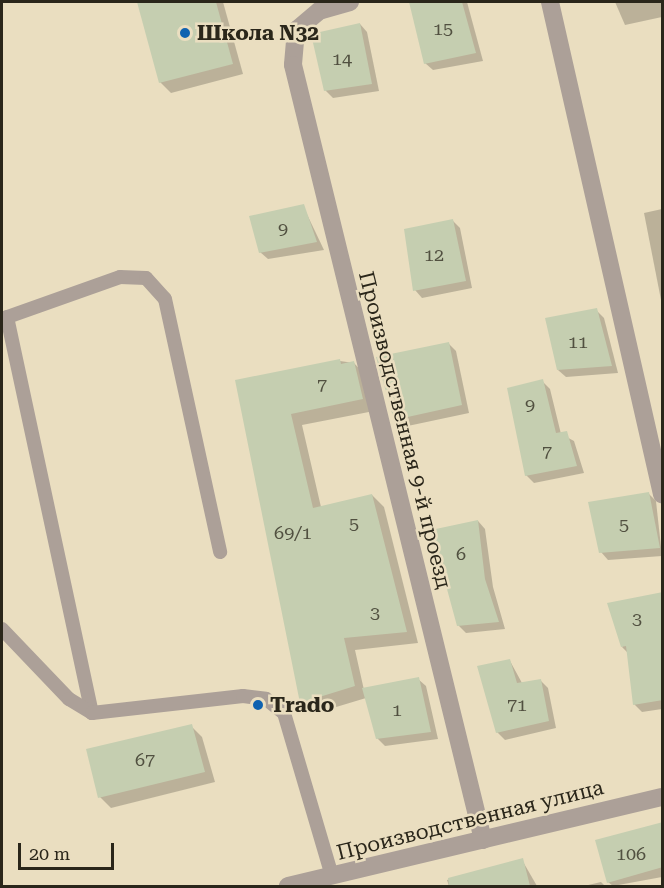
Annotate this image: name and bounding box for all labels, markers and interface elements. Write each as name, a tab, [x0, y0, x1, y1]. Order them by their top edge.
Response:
house number: 15	[433, 18, 453, 40]
place label: Школа N32	[197, 20, 319, 46]
marker: Школа N32	[178, 26, 192, 40]
house number: 14	[332, 48, 352, 70]
house number: 9	[278, 218, 288, 240]
house number: 12	[424, 244, 444, 266]
street label: Производственная 9-й проезд	[353, 269, 457, 591]
house number: 11	[568, 331, 588, 353]
house number: 7	[317, 374, 327, 396]
house number: 9	[525, 394, 535, 416]
house number: 7	[542, 441, 552, 463]
house number: 5	[349, 513, 359, 535]
house number: 5	[619, 514, 629, 536]
house number: 69/1	[274, 522, 312, 544]
house number: 6	[456, 543, 466, 565]
house number: 3	[370, 602, 380, 624]
house number: 3	[632, 608, 642, 630]
place label: Trado	[270, 692, 334, 718]
house number: 71	[507, 694, 527, 716]
marker: Trado	[251, 698, 265, 712]
house number: 1	[392, 699, 402, 721]
house number: 67	[135, 749, 155, 771]
street label: Производственная улица	[334, 775, 606, 865]
scale bar	[21, 831, 117, 869]
text: 20 m	[29, 843, 70, 864]
house number: 106	[616, 843, 646, 865]

